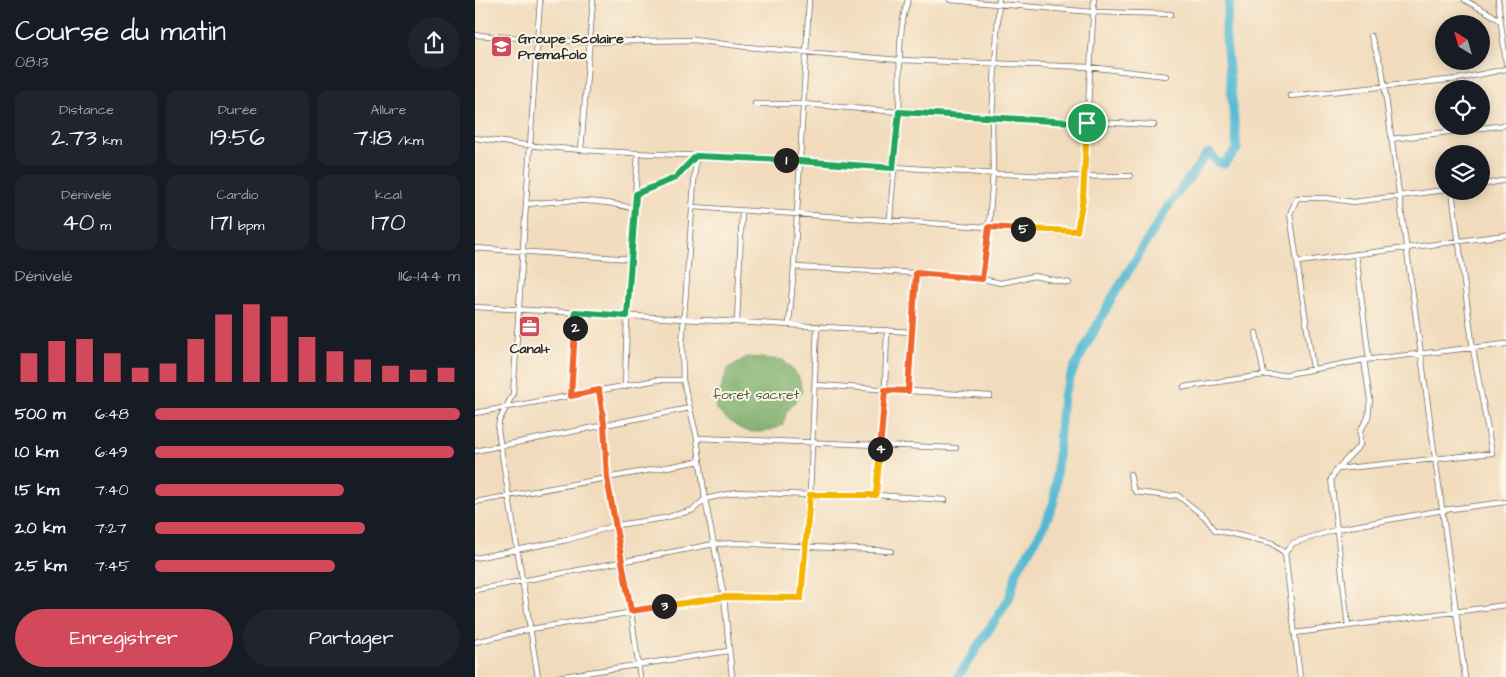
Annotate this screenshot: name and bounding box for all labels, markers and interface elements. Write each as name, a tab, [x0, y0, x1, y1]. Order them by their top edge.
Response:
text: Course du matin	[15, 12, 226, 51]
north arrow	[1435, 15, 1490, 70]
map controls	[1435, 15, 1490, 200]
button: share	[408, 17, 460, 69]
place label: Groupe Scolaire Premafolo	[518, 29, 624, 65]
school or university icon: Groupe Scolaire Premafolo	[490, 34, 514, 58]
text: 08:13	[15, 51, 48, 73]
button: locate	[1435, 80, 1490, 135]
text: Distance	[59, 100, 114, 120]
text: Durée	[218, 100, 257, 120]
text: Allure	[371, 100, 406, 120]
pin	[1066, 102, 1108, 144]
icon: arrive	[1073, 109, 1101, 137]
text: 2.73	[51, 120, 97, 155]
text: 19:56	[210, 120, 265, 155]
text: 7:18	[353, 120, 392, 155]
text: km	[97, 131, 122, 151]
text: /km	[392, 131, 424, 151]
button: layers	[1435, 145, 1490, 200]
pin: 1	[773, 148, 799, 172]
text: 1	[786, 150, 787, 170]
text: Dénivelé	[61, 185, 112, 205]
text: Cardio	[217, 185, 258, 205]
text: kcal	[375, 185, 402, 205]
text: 40	[62, 205, 95, 240]
text: 171	[211, 205, 232, 240]
text: 170	[371, 205, 406, 240]
text: m	[95, 216, 111, 236]
text: bpm	[232, 216, 264, 236]
pin: 5	[1011, 216, 1035, 242]
text: 5	[1019, 219, 1028, 239]
text: Dénivelé	[15, 265, 73, 287]
text: 116–144 m	[398, 265, 460, 287]
office icon: Canal+	[518, 314, 542, 338]
pin: 2	[563, 316, 587, 340]
text: 2	[571, 318, 580, 338]
place label: Canal+	[510, 339, 551, 359]
park label: foret sacret	[713, 385, 800, 405]
text: 500 m	[15, 403, 65, 425]
text: 6:48	[95, 403, 129, 425]
pin: 4	[867, 436, 893, 462]
text: 4	[876, 439, 885, 459]
text: 1.0 km	[15, 441, 58, 463]
text: 6:49	[95, 441, 128, 463]
text: 1.5 km	[15, 479, 59, 501]
text: 7:40	[95, 479, 129, 501]
text: 2.0 km	[15, 517, 65, 539]
text: 7:27	[95, 517, 127, 539]
text: 2.5 km	[15, 555, 66, 577]
text: 7:45	[95, 555, 130, 577]
pin: 3	[651, 594, 677, 618]
text: 3	[661, 596, 668, 616]
button: Enregistrer	[15, 609, 233, 667]
button: Partager	[243, 609, 460, 667]

